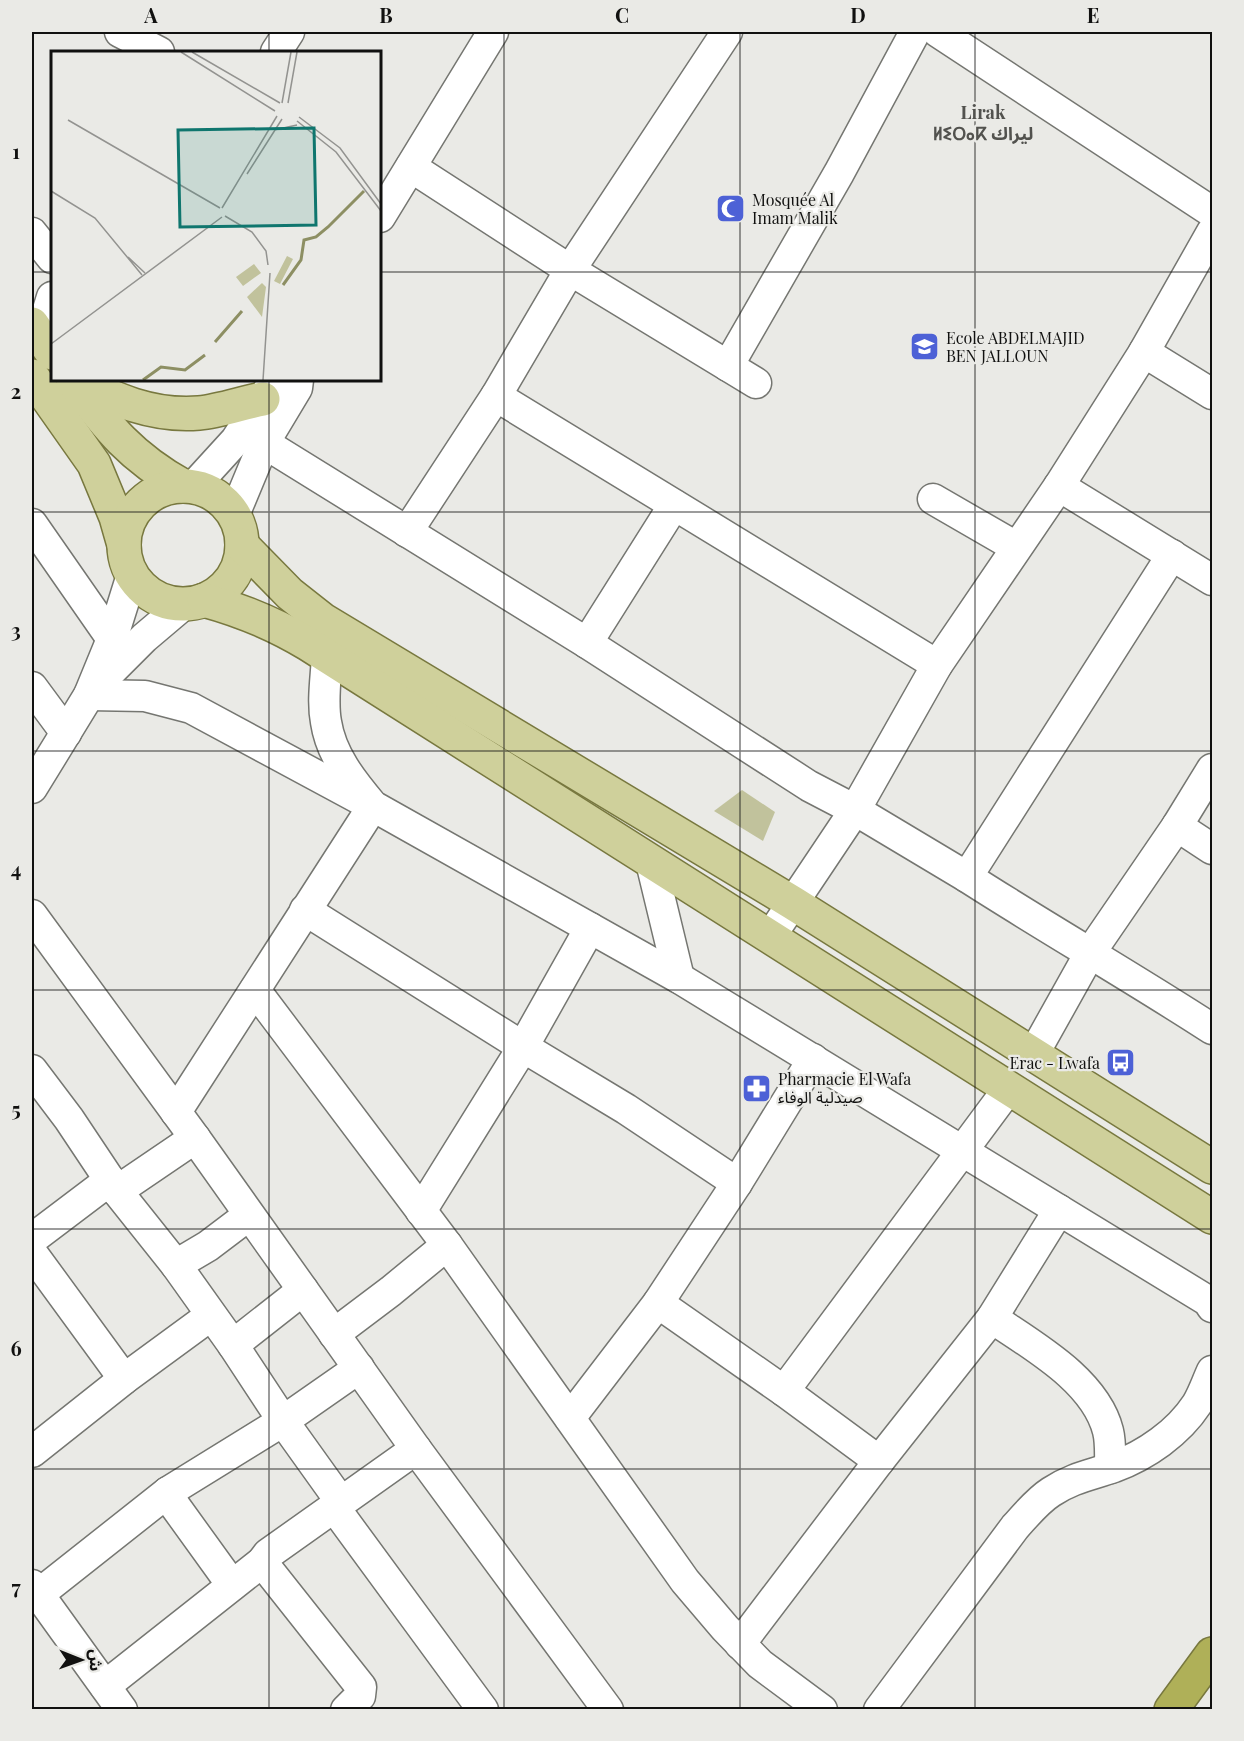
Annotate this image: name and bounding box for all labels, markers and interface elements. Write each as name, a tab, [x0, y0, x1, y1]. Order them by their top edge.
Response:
text: A	[143, 1, 158, 28]
text: B	[379, 1, 393, 28]
text: C	[615, 1, 629, 28]
text: D	[850, 1, 866, 28]
text: E	[1087, 1, 1099, 28]
inset map	[51, 51, 381, 381]
district label: Lirak ⵍⵉⵔⴰⴽ ليراك	[933, 100, 1033, 145]
text: 1	[12, 137, 20, 164]
place label: Mosquée Al Imam Malik	[752, 189, 838, 228]
mosque icon: Mosquée Al Imam Malik	[715, 193, 747, 225]
place label: Ecole ABDELMAJID BEN JALLOUN	[946, 327, 1085, 366]
school or university icon: Ecole ABDELMAJID BEN JALLOUN	[909, 331, 941, 363]
text: 2	[11, 377, 21, 404]
text: 3	[11, 616, 21, 643]
text: 4	[11, 855, 21, 882]
bus stop icon: Erac - Lwafa	[1105, 1047, 1137, 1079]
place label: Erac - Lwafa	[1010, 1052, 1100, 1073]
place label: Pharmacie El Wafa صيدلية الوفاء	[778, 1068, 911, 1107]
pharmacy icon: Pharmacie El Wafa صيدلية الوفاء	[741, 1072, 773, 1104]
text: 5	[11, 1095, 21, 1122]
text: 6	[10, 1334, 22, 1361]
text: 7	[11, 1573, 21, 1600]
north arrow	[51, 1630, 111, 1690]
text: ش	[86, 1649, 107, 1671]

